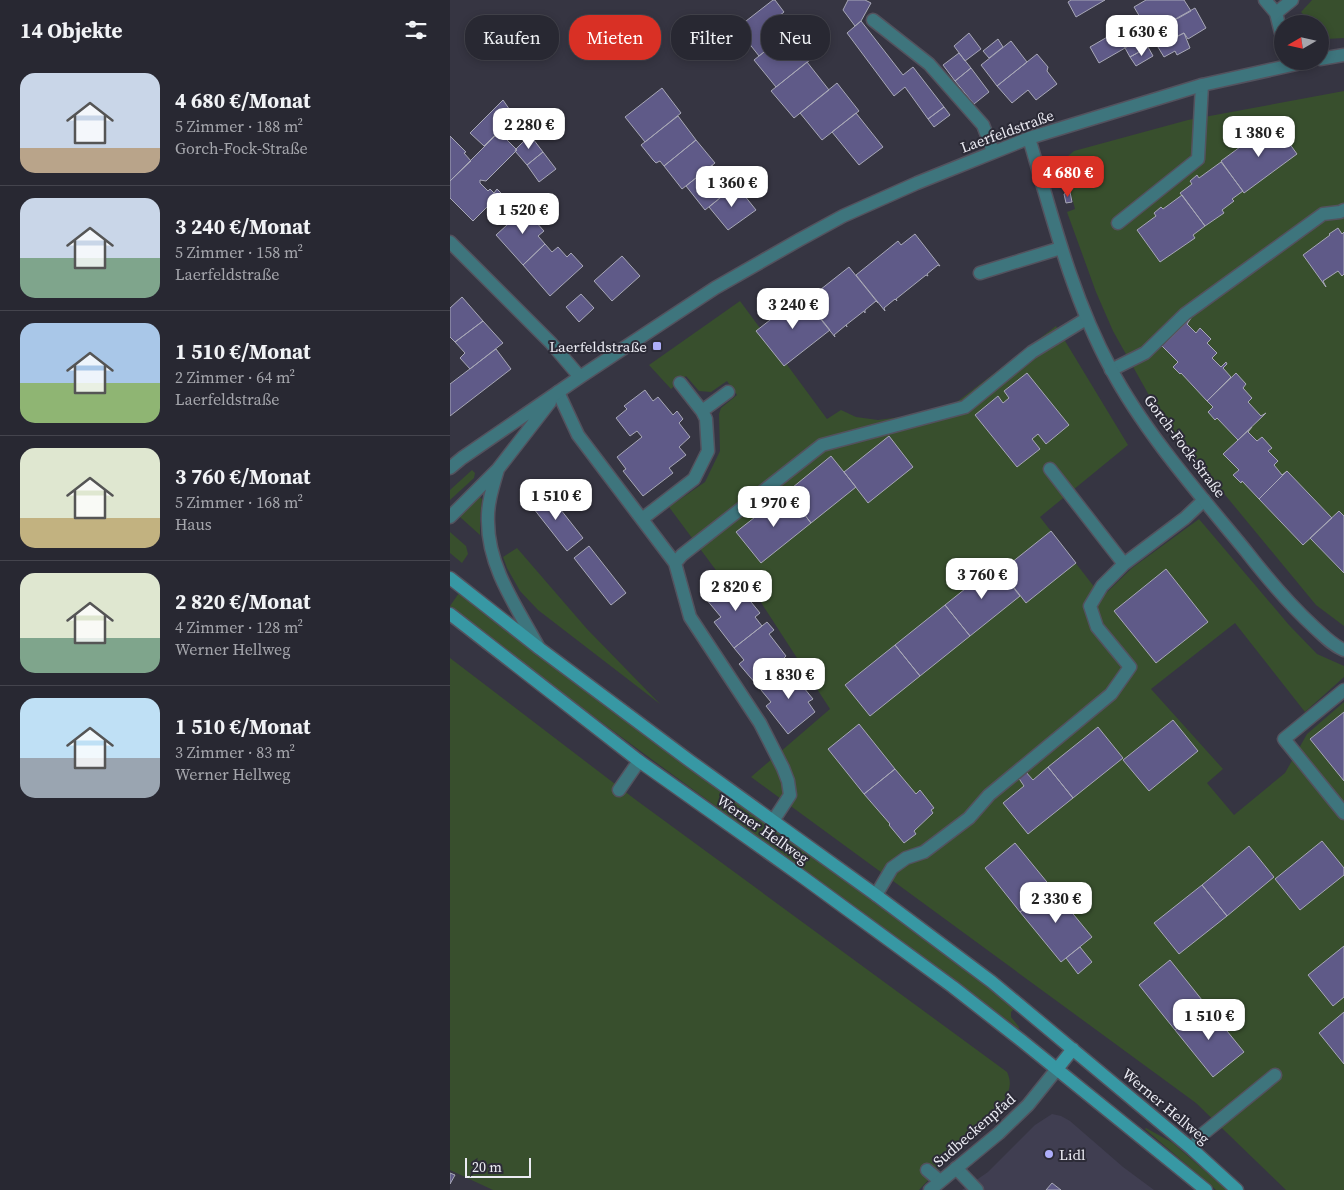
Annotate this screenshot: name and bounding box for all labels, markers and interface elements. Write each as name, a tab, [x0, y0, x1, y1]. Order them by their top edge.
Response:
chip: Kaufen	[465, 15, 559, 60]
chip: Mieten	[569, 15, 661, 60]
chip: Filter	[671, 15, 751, 60]
chip: Neu	[761, 15, 830, 60]
pin: 1 630 €	[1096, 15, 1188, 57]
north arrow	[1274, 15, 1329, 70]
map controls	[1274, 15, 1329, 70]
text: 14 Objekte	[20, 16, 122, 45]
icon: filters	[402, 16, 430, 44]
text: 1 630 €	[1117, 20, 1167, 42]
text: 4 680 €/Monat	[175, 86, 311, 115]
icon: home	[60, 93, 120, 153]
street label: Laerfeldstraße	[957, 104, 1057, 158]
pin: 2 280 €	[483, 108, 575, 150]
text: 2 280 €	[504, 113, 554, 135]
text: 5 Zimmer · 188 m²	[175, 115, 303, 137]
pin: 1 380 €	[1213, 116, 1305, 158]
text: 1 380 €	[1234, 121, 1284, 143]
text: Gorch-Fock-Straße	[175, 137, 308, 159]
pin: 4 680 €	[1022, 156, 1114, 198]
text: 4 680 €	[1043, 161, 1093, 183]
pin: 1 360 €	[686, 166, 778, 208]
text: 1 360 €	[707, 171, 757, 193]
pin: 1 520 €	[477, 192, 569, 235]
text: 1 520 €	[498, 198, 548, 220]
text: 3 240 €/Monat	[175, 212, 311, 241]
icon: home	[60, 218, 120, 278]
text: 5 Zimmer · 158 m²	[175, 241, 303, 263]
text: Laerfeldstraße	[175, 263, 279, 285]
pin: 3 240 €	[747, 288, 839, 330]
text: 3 240 €	[768, 293, 818, 315]
place label: Laerfeldstraße	[549, 336, 647, 357]
text: 1 510 €/Monat	[175, 337, 311, 366]
marker: Laerfeldstraße	[651, 340, 663, 352]
icon: home	[60, 343, 120, 403]
text: 2 Zimmer · 64 m²	[175, 366, 295, 388]
text: Laerfeldstraße	[175, 388, 279, 410]
street label: Gorch-Fock-Straße	[1139, 390, 1231, 502]
text: 3 760 €/Monat	[175, 462, 311, 491]
icon: home	[60, 468, 120, 528]
pin: 1 510 €	[510, 478, 602, 521]
text: 1 510 €	[531, 484, 581, 506]
pin: 1 970 €	[728, 486, 820, 528]
text: 5 Zimmer · 168 m²	[175, 491, 303, 513]
text: 1 970 €	[749, 491, 799, 513]
text: Haus	[175, 513, 212, 535]
pin: 3 760 €	[936, 558, 1028, 600]
text: 3 760 €	[957, 563, 1007, 585]
pin: 2 820 €	[690, 570, 782, 612]
text: 2 820 €	[711, 575, 761, 597]
text: 2 820 €/Monat	[175, 587, 311, 616]
icon: home	[60, 593, 120, 653]
text: 4 Zimmer · 128 m²	[175, 616, 303, 638]
text: Werner Hellweg	[175, 638, 291, 660]
pin: 1 830 €	[743, 658, 835, 700]
text: 1 830 €	[764, 663, 814, 685]
text: 1 510 €/Monat	[175, 712, 311, 741]
icon: home	[60, 718, 120, 778]
text: 3 Zimmer · 83 m²	[175, 741, 295, 763]
text: Werner Hellweg	[175, 763, 291, 785]
street label: Werner Hellweg	[713, 789, 814, 869]
pin: 2 330 €	[1010, 882, 1102, 924]
text: 2 330 €	[1031, 887, 1081, 909]
pin: 1 510 €	[1163, 998, 1255, 1041]
text: 1 510 €	[1184, 1004, 1234, 1026]
street label: Werner Hellweg	[1118, 1063, 1214, 1149]
street label: Sudbeckenpfad	[928, 1088, 1020, 1172]
place label: Lidl	[1059, 1144, 1086, 1165]
marker: Lidl	[1043, 1148, 1055, 1160]
scale bar	[465, 1155, 531, 1178]
text: 20 m	[472, 1157, 502, 1177]

